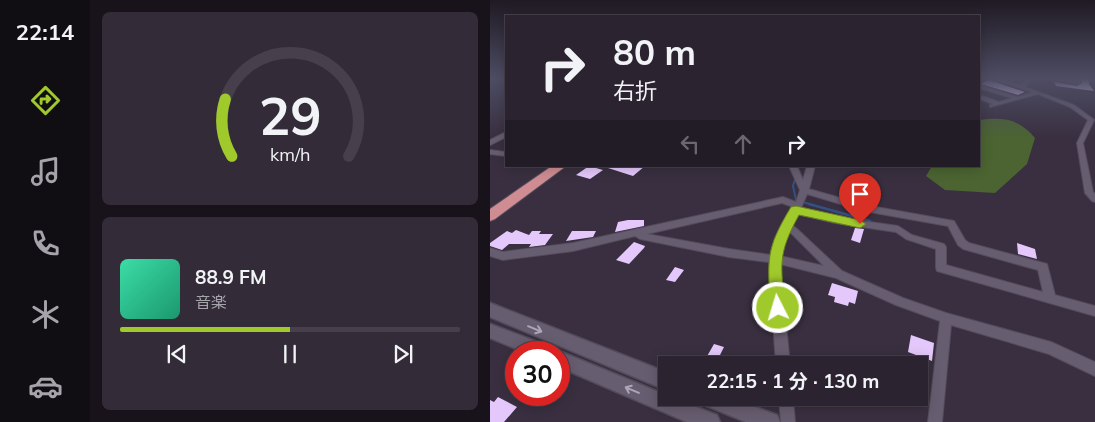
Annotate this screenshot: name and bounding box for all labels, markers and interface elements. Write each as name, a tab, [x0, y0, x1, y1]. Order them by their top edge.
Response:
text: 22:14	[16, 18, 74, 46]
text: 80 m	[613, 30, 696, 74]
icon: right	[530, 35, 595, 100]
text: 右折	[613, 77, 657, 105]
icon: directions	[28, 83, 63, 118]
text: 29	[259, 83, 321, 148]
icon: left	[676, 130, 704, 158]
icon: ahead	[729, 130, 757, 158]
icon: right	[782, 130, 810, 158]
text: km/h	[270, 143, 310, 165]
icon: music	[28, 154, 63, 189]
pin	[839, 173, 881, 224]
icon: arrive	[846, 180, 874, 208]
icon: phone	[28, 226, 63, 261]
text: 88.9 FM	[195, 265, 267, 289]
position arrow	[751, 281, 803, 333]
text: 音楽	[195, 292, 227, 312]
icon: climate	[28, 297, 63, 332]
one-way arrow	[527, 324, 542, 334]
icon: previous	[163, 340, 191, 368]
icon: pause	[276, 340, 304, 368]
icon: next	[389, 340, 417, 368]
speed limit sign: 30	[505, 341, 570, 406]
icon: car	[28, 369, 63, 404]
text: 22:15 · 1 分 · 130 m	[707, 369, 879, 393]
one-way arrow	[625, 385, 640, 394]

